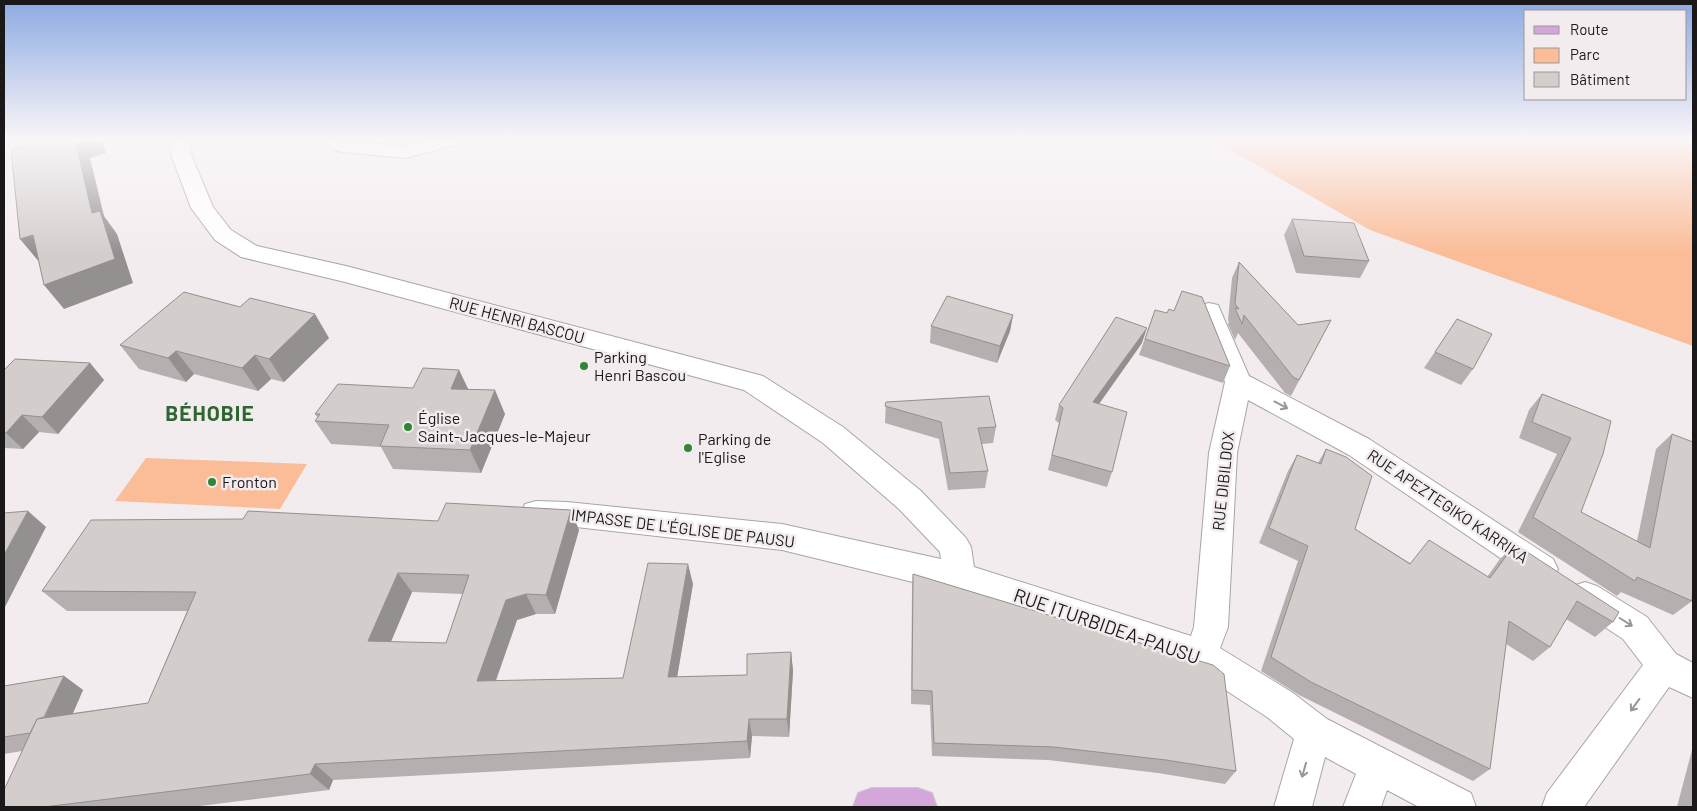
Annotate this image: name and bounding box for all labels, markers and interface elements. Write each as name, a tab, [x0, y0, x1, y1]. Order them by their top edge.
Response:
legend	[1524, 10, 1687, 100]
text: Route	[1570, 20, 1609, 38]
text: Parc	[1570, 45, 1600, 63]
text: Bâtiment	[1570, 70, 1630, 88]
street label: RUE HENRI BASCOU	[447, 292, 587, 347]
place label: Parking Henri Bascou	[594, 347, 686, 384]
marker: Parking Henri Bascou	[578, 360, 590, 372]
district label: BÉHOBIE	[165, 400, 255, 425]
one-way arrow	[1273, 401, 1288, 410]
place label: Église Saint-Jacques-le-Majeur	[418, 408, 591, 445]
marker: Église Saint-Jacques-le-Majeur	[402, 421, 414, 433]
place label: Parking de l'Eglise	[698, 429, 771, 466]
street label: RUE DIBILDOX	[1208, 430, 1237, 531]
marker: Parking de l'Eglise	[682, 442, 694, 454]
street label: RUE APEZTEGIKO KARRIKA	[1364, 445, 1532, 567]
place label: Fronton	[222, 472, 277, 491]
marker: Fronton	[206, 476, 218, 488]
street label: IMPASSE DE L'ÉGLISE DE PAUSU	[570, 504, 796, 551]
street label: RUE ITURBIDEA-PAUSU	[1011, 583, 1203, 668]
one-way arrow	[1618, 617, 1632, 627]
one-way arrow	[1630, 698, 1641, 711]
one-way arrow	[1298, 761, 1308, 777]

